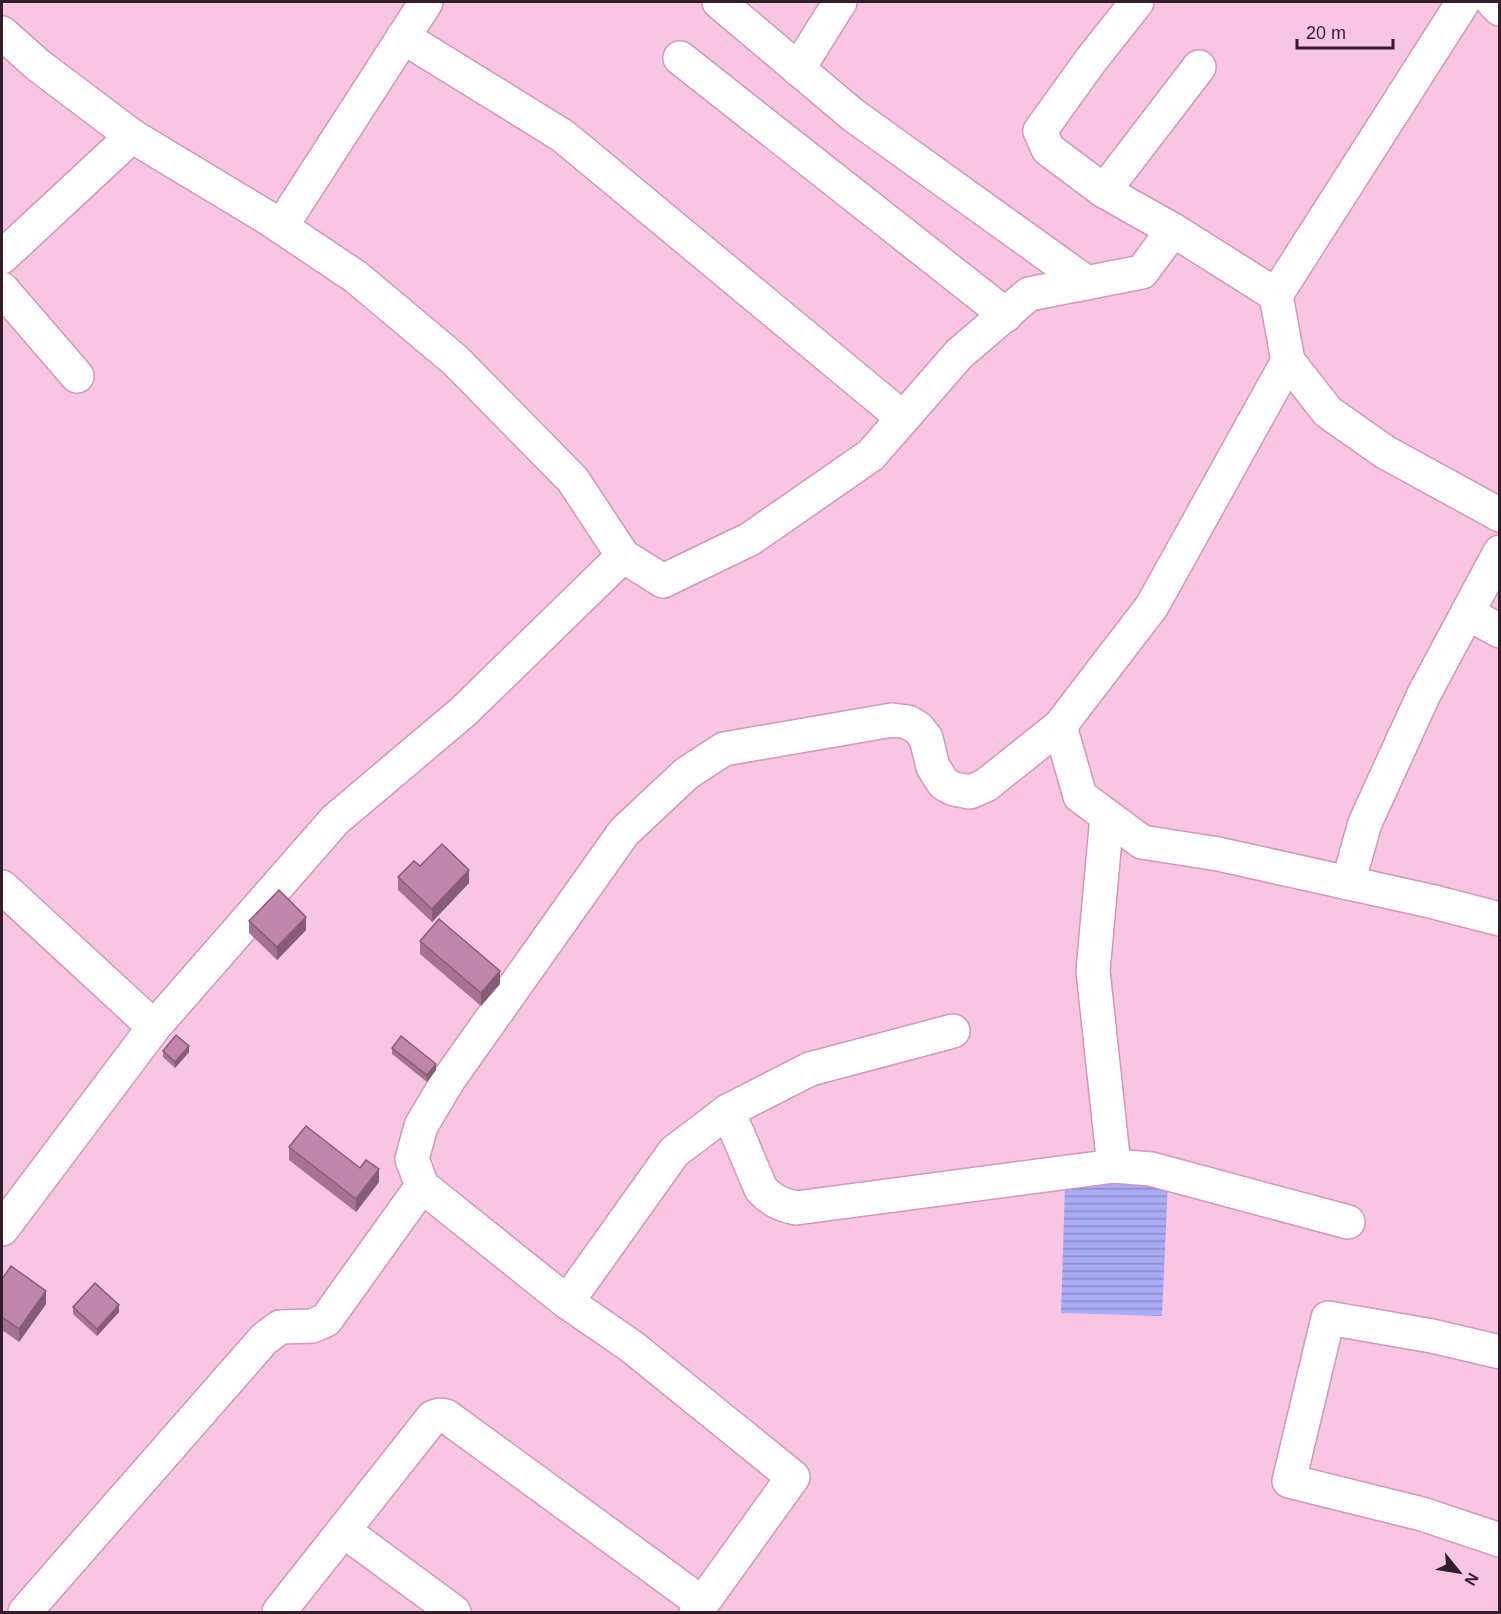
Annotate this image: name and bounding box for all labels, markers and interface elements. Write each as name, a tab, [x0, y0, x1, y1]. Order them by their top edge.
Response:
scale bar	[1297, 12, 1393, 50]
text: 20 m	[1306, 23, 1346, 43]
north arrow	[1429, 1542, 1489, 1602]
text: N	[1461, 1570, 1482, 1589]

